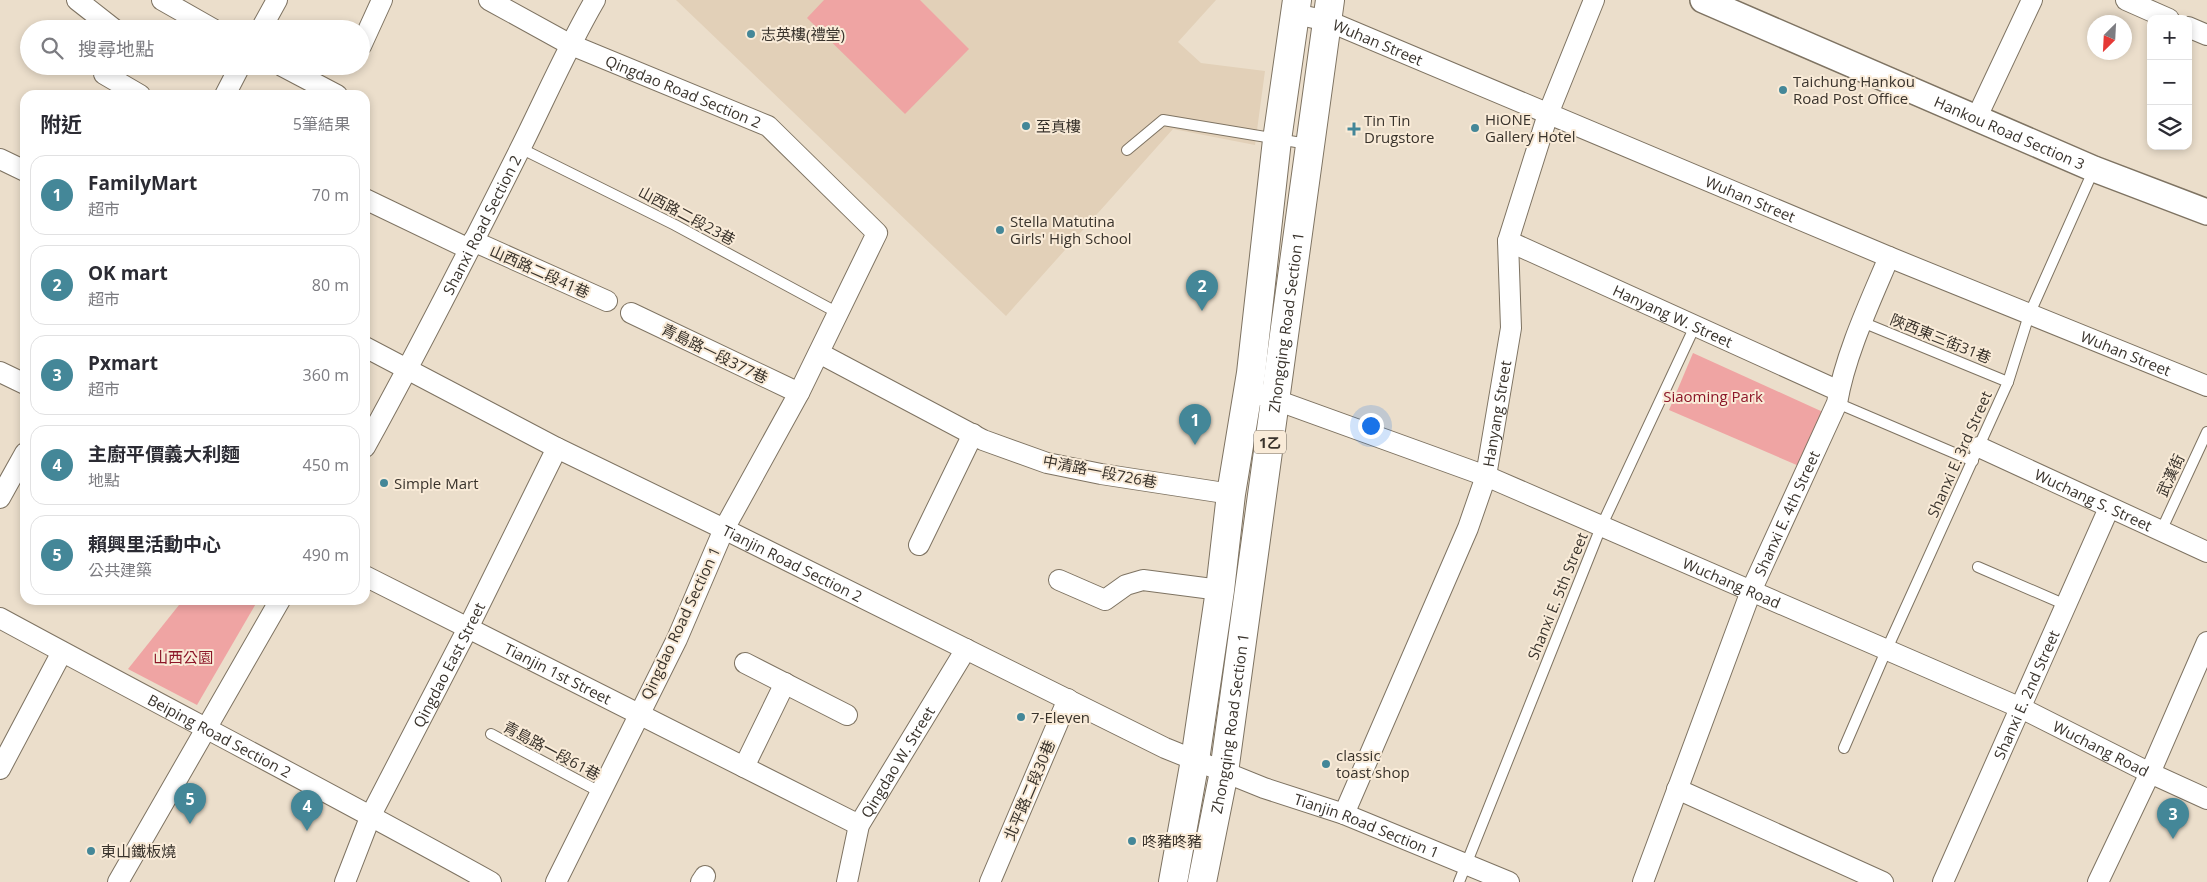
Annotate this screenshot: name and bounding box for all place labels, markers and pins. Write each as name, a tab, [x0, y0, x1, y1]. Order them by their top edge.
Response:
place label: 志英樓(禮堂)	[761, 24, 845, 44]
marker: 志英樓(禮堂)	[745, 28, 757, 40]
place label: Taichung Hankou Road Post Office	[1793, 71, 1915, 108]
marker: Taichung Hankou Road Post Office	[1777, 84, 1789, 96]
place label: HiONE Gallery Hotel	[1485, 109, 1575, 146]
place label: Tin Tin Drugstore	[1364, 110, 1434, 147]
place label: 至真樓	[1036, 116, 1081, 136]
marker: 至真樓	[1020, 120, 1032, 132]
marker: HiONE Gallery Hotel	[1469, 122, 1481, 134]
marker: Tin Tin Drugstore	[1348, 123, 1360, 135]
place label: Stella Matutina Girls' High School	[1010, 211, 1131, 248]
marker: Stella Matutina Girls' High School	[994, 224, 1006, 236]
pin: 2	[1186, 270, 1218, 311]
pin: 1	[1179, 404, 1211, 445]
place label: Simple Mart	[394, 473, 479, 493]
marker: Simple Mart	[378, 477, 390, 489]
place label: 7-Eleven	[1031, 707, 1090, 727]
marker: 7-Eleven	[1015, 711, 1027, 723]
place label: classic toast shop	[1336, 745, 1410, 782]
marker: classic toast shop	[1320, 758, 1332, 770]
pin: 5	[174, 783, 206, 824]
pin: 4	[291, 790, 323, 831]
pin: 3	[2157, 798, 2189, 839]
place label: 咚豬咚豬	[1142, 831, 1202, 851]
marker: 咚豬咚豬	[1126, 835, 1138, 847]
place label: 東山鐵板燒	[101, 841, 176, 861]
marker: 東山鐵板燒	[85, 845, 97, 857]

